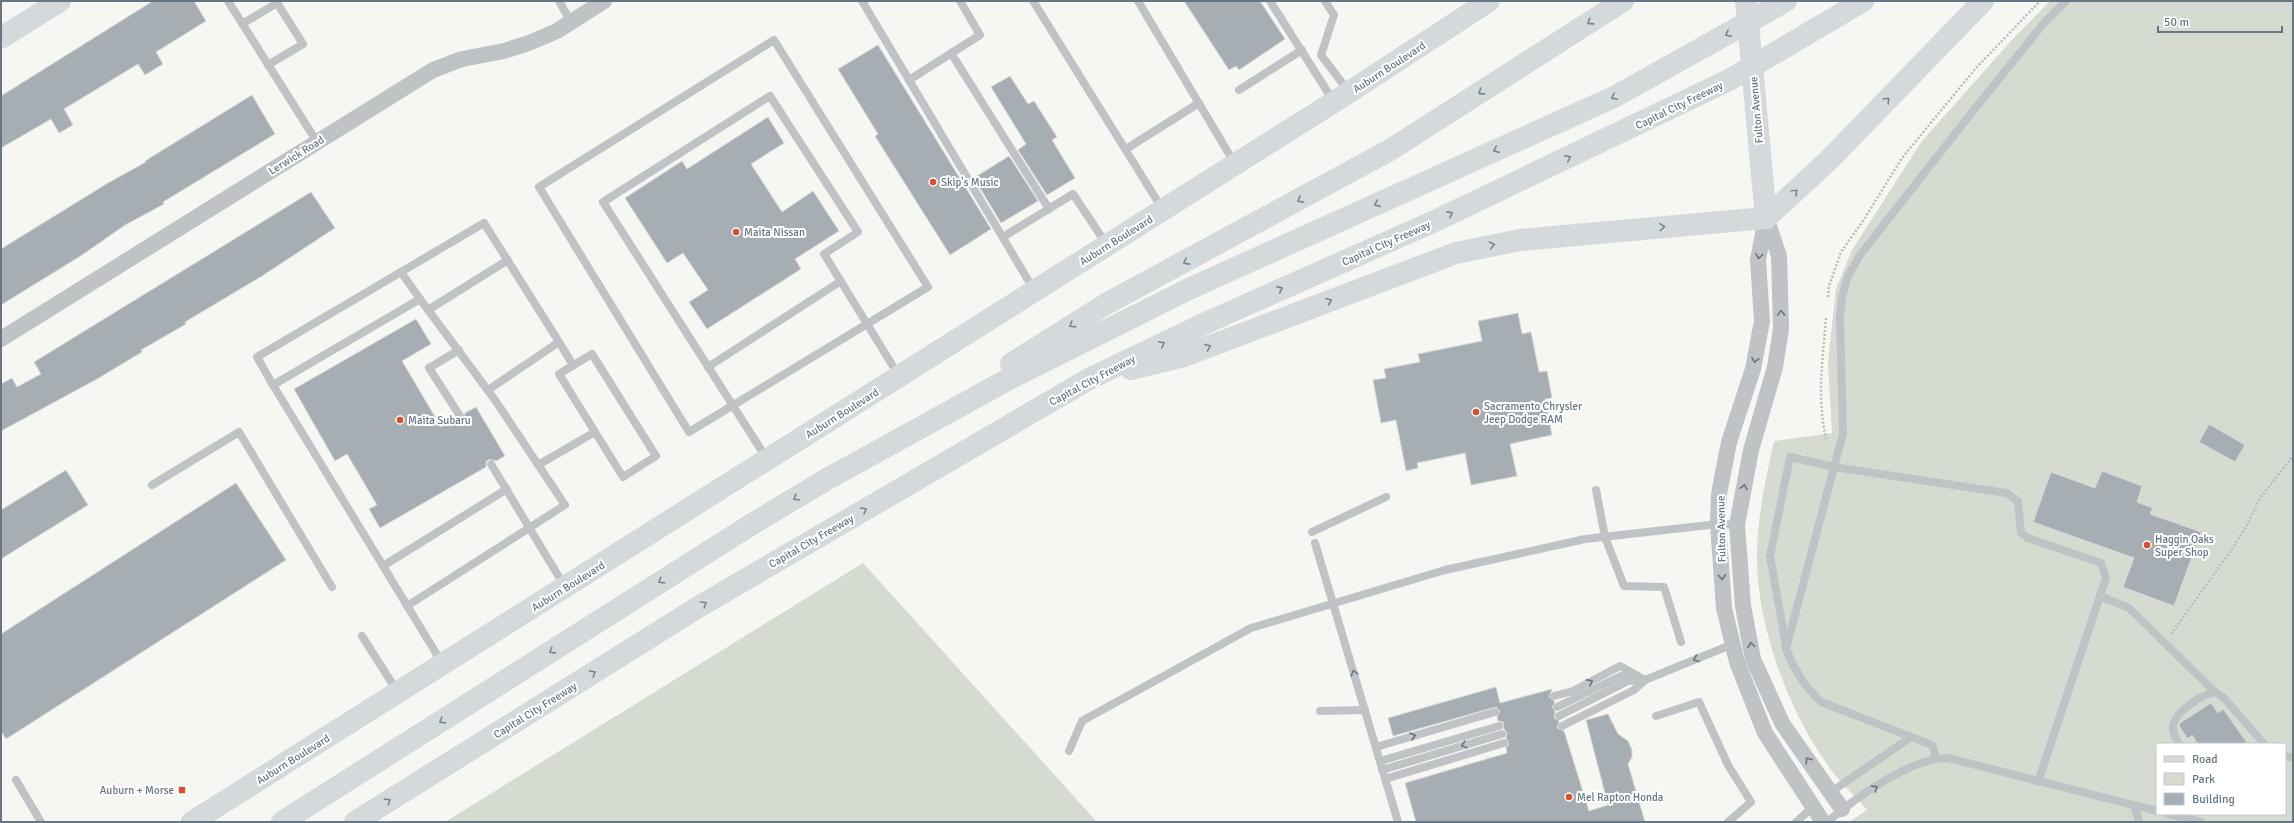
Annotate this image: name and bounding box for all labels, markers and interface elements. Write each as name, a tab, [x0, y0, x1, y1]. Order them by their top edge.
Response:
scale bar	[2158, 8, 2282, 34]
text: 50 m	[2164, 15, 2189, 30]
one-way arrow	[1587, 17, 1594, 25]
one-way arrow	[1725, 29, 1732, 36]
street label: Auburn Boulevard	[1350, 39, 1428, 96]
street label: Fulton Avenue	[1747, 76, 1766, 144]
street label: Capital City Freeway	[1633, 78, 1726, 132]
one-way arrow	[1478, 88, 1485, 95]
one-way arrow	[1611, 92, 1618, 99]
one-way arrow	[1882, 97, 1890, 105]
street label: Lerwick Road	[266, 133, 327, 178]
one-way arrow	[1493, 146, 1500, 154]
one-way arrow	[1563, 155, 1571, 163]
place label: Skip's Music	[941, 176, 999, 189]
marker: Skip's Music	[928, 177, 938, 187]
one-way arrow	[1790, 189, 1798, 196]
one-way arrow	[1297, 196, 1305, 203]
one-way arrow	[1374, 199, 1382, 207]
one-way arrow	[1446, 211, 1454, 219]
street label: Auburn Boulevard	[1077, 213, 1156, 268]
street label: Capital City Freeway	[1340, 218, 1433, 269]
one-way arrow	[1659, 223, 1665, 232]
place label: Maita Nissan	[744, 226, 805, 239]
marker: Maita Nissan	[731, 227, 741, 237]
one-way arrow	[1489, 242, 1495, 250]
one-way arrow	[1755, 253, 1764, 260]
one-way arrow	[1183, 257, 1190, 264]
one-way arrow	[1276, 286, 1284, 294]
one-way arrow	[1326, 297, 1333, 305]
one-way arrow	[1776, 310, 1785, 316]
one-way arrow	[1070, 321, 1077, 328]
one-way arrow	[1158, 341, 1166, 349]
one-way arrow	[1204, 343, 1211, 351]
street label: Capital City Freeway	[1047, 352, 1138, 409]
one-way arrow	[1751, 357, 1760, 363]
street label: Auburn Boulevard	[803, 386, 882, 441]
place label: Sacramento Chrysler Jeep Dodge RAM	[1484, 400, 1582, 426]
marker: Sacramento Chrysler Jeep Dodge RAM	[1471, 407, 1481, 417]
place label: Maita Subaru	[408, 414, 471, 427]
marker: Maita Subaru	[395, 415, 405, 425]
one-way arrow	[1740, 484, 1748, 490]
one-way arrow	[793, 494, 800, 501]
street label: Fulton Avenue	[1714, 495, 1729, 563]
one-way arrow	[860, 508, 867, 515]
street label: Capital City Freeway	[767, 511, 857, 571]
place label: Haggin Oaks Super Shop	[2155, 533, 2214, 559]
marker: Haggin Oaks Super Shop	[2142, 540, 2152, 550]
street label: Auburn Boulevard	[529, 559, 608, 614]
one-way arrow	[1718, 574, 1727, 580]
one-way arrow	[658, 577, 665, 584]
one-way arrow	[700, 601, 707, 609]
one-way arrow	[1747, 642, 1755, 648]
one-way arrow	[549, 646, 556, 653]
one-way arrow	[1693, 654, 1701, 662]
one-way arrow	[1350, 669, 1359, 676]
one-way arrow	[589, 671, 596, 678]
street label: Capital City Freeway	[491, 679, 580, 741]
one-way arrow	[1585, 679, 1593, 687]
one-way arrow	[439, 716, 446, 723]
street label: Auburn Boulevard	[254, 732, 333, 787]
one-way arrow	[1409, 732, 1416, 741]
one-way arrow	[1461, 740, 1468, 749]
legend	[2156, 743, 2286, 815]
text: Road	[2192, 752, 2218, 767]
one-way arrow	[1806, 758, 1813, 765]
text: Park	[2192, 772, 2215, 787]
place label: Auburn + Morse	[100, 784, 174, 797]
marker: Auburn + Morse	[177, 785, 187, 795]
one-way arrow	[1871, 785, 1878, 793]
place label: Mel Rapton Honda	[1577, 791, 1664, 804]
marker: Mel Rapton Honda	[1564, 792, 1574, 802]
text: Building	[2192, 792, 2235, 807]
one-way arrow	[384, 799, 391, 806]

